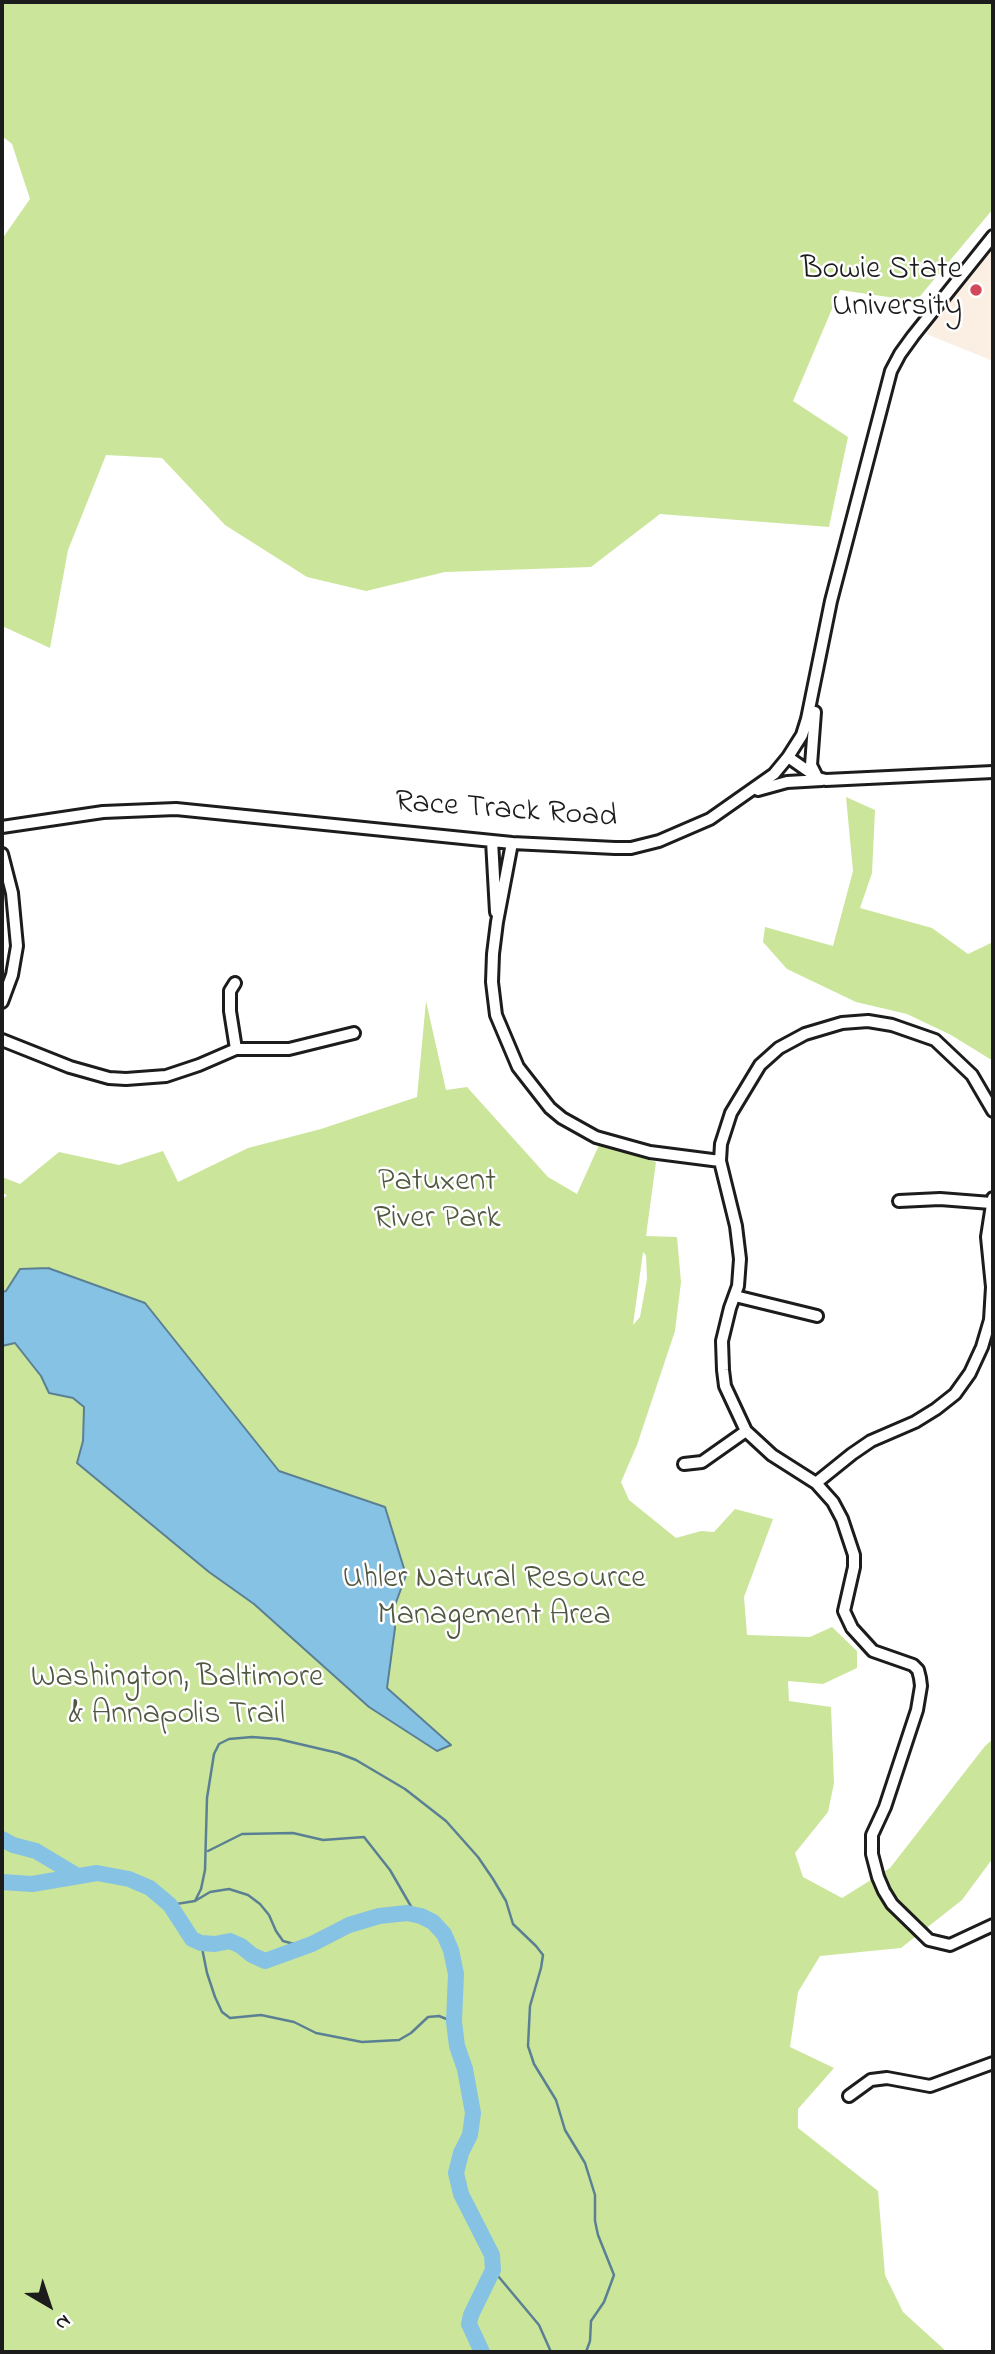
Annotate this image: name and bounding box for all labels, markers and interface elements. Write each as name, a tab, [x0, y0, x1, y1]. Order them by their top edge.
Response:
place label: Bowie State University	[801, 253, 962, 328]
marker: Bowie State University	[968, 282, 984, 298]
street label: Race Track Road	[393, 785, 619, 839]
park label: Patuxent River Park	[374, 1165, 500, 1240]
park label: Uhler Natural Resource Management Area	[342, 1562, 646, 1637]
park label: Washington, Baltimore & Annapolis Trail	[31, 1661, 323, 1736]
north arrow	[14, 2270, 84, 2340]
text: N	[49, 2307, 76, 2336]

